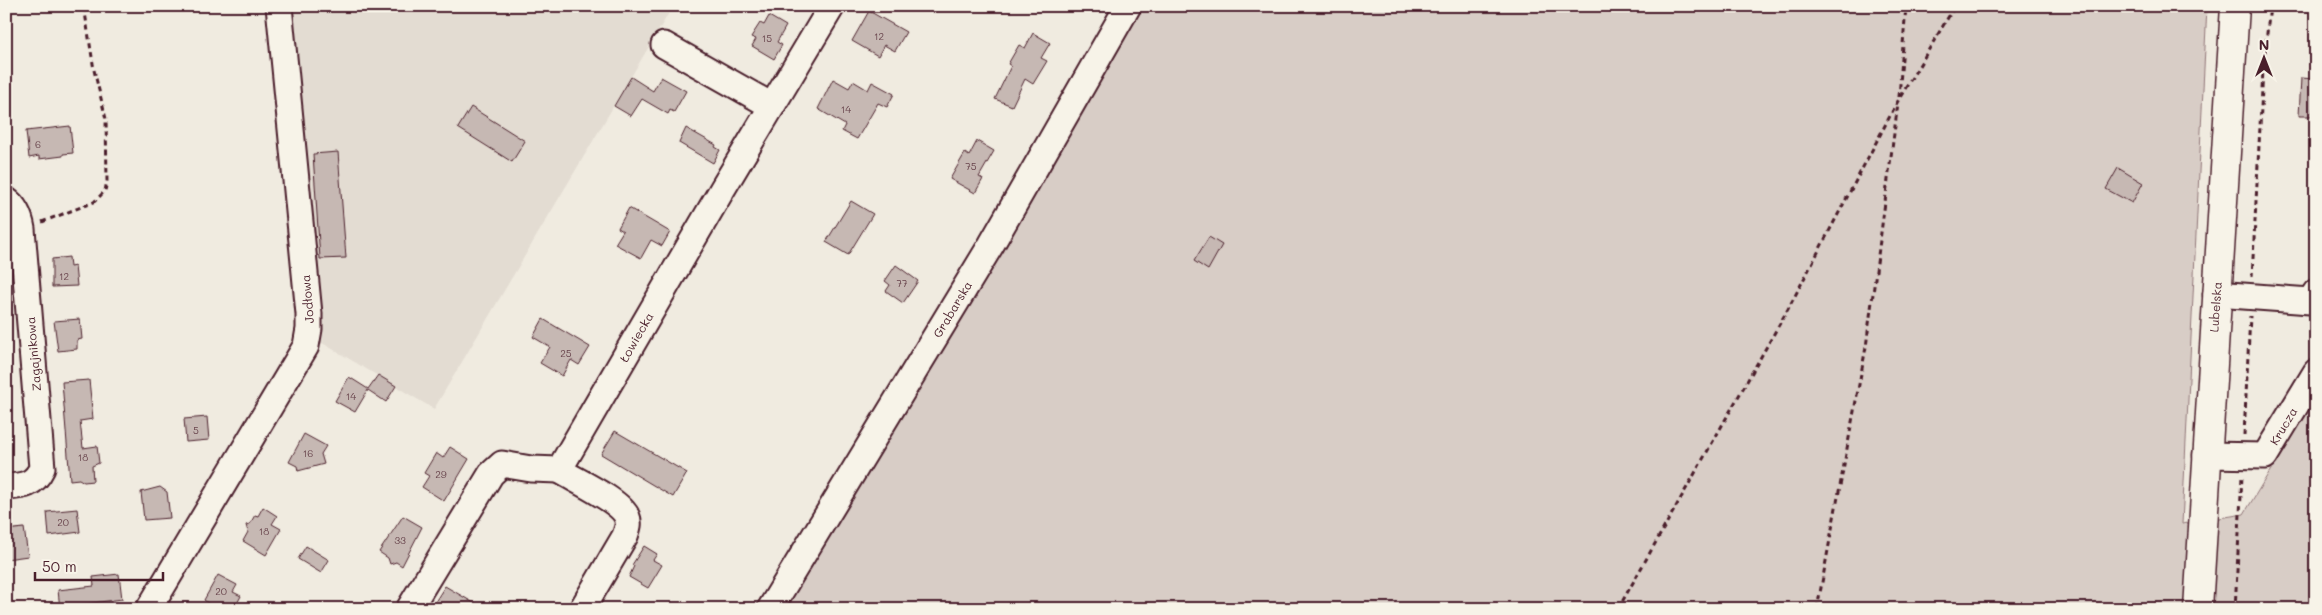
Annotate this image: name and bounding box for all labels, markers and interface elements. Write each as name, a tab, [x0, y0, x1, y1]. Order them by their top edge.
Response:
house number: 12	[874, 29, 884, 43]
house number: 15	[762, 31, 772, 45]
north arrow	[2240, 32, 2290, 82]
text: N	[2259, 35, 2269, 54]
house number: 14	[841, 102, 851, 116]
house number: 6	[35, 137, 41, 151]
house number: 75	[965, 159, 977, 173]
house number: 12	[59, 269, 69, 283]
street label: Jodłowa	[297, 274, 317, 324]
house number: 77	[896, 276, 908, 290]
street label: Grabarska	[929, 278, 975, 340]
street label: Lubelska	[2205, 281, 2225, 333]
street label: Łowiecka	[615, 309, 657, 365]
street label: Zagajnikowa	[22, 316, 44, 392]
house number: 25	[560, 346, 572, 360]
house number: 14	[346, 389, 356, 403]
street label: Krucza	[2266, 404, 2300, 448]
house number: 5	[193, 423, 199, 437]
house number: 16	[303, 446, 313, 460]
house number: 18	[78, 450, 88, 464]
house number: 29	[435, 467, 447, 481]
house number: 20	[57, 515, 69, 529]
house number: 18	[259, 524, 269, 538]
house number: 33	[394, 533, 406, 547]
scale bar	[35, 550, 162, 582]
text: 50 m	[42, 556, 77, 576]
house number: 20	[215, 584, 227, 598]

